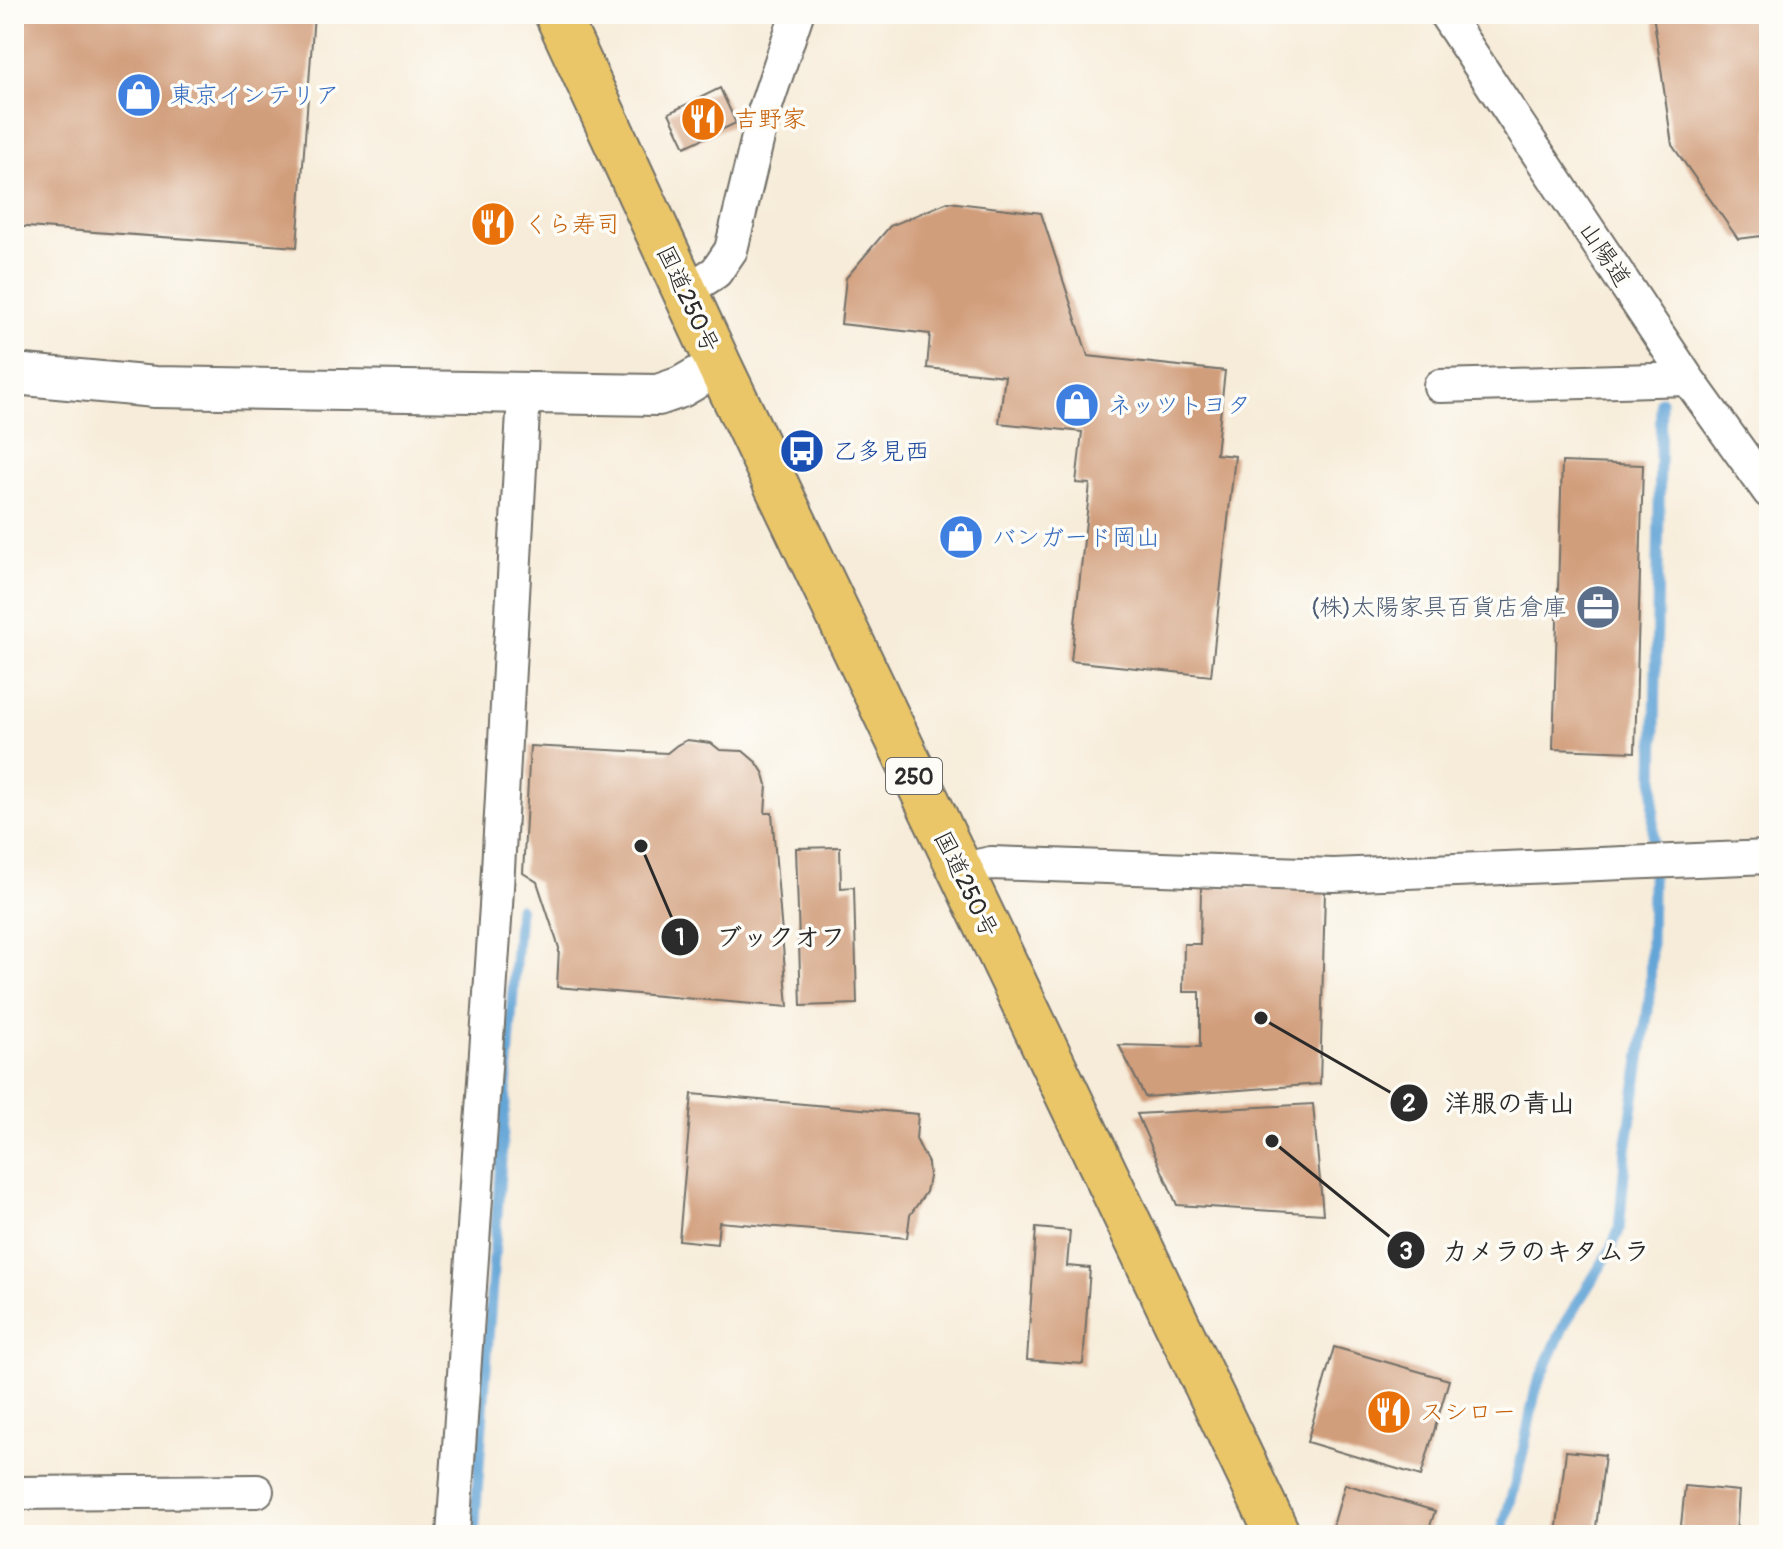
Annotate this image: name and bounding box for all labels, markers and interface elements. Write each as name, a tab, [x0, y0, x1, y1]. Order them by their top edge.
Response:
shop icon: 東京インテリア	[115, 71, 163, 119]
place label: 東京インテリア	[170, 81, 339, 110]
restaurant icon: 吉野家	[679, 95, 727, 143]
place label: 吉野家	[734, 105, 806, 134]
restaurant icon: くら寿司	[469, 200, 517, 248]
place label: くら寿司	[524, 210, 620, 239]
street label: 山陽道	[1572, 216, 1637, 292]
street label: 国道250号	[650, 241, 725, 357]
shop icon: ネッツトヨタ	[1053, 381, 1101, 429]
place label: ネッツトヨタ	[1108, 391, 1251, 420]
bus stop icon: 乙多見西	[778, 427, 826, 475]
place label: 乙多見西	[833, 437, 929, 466]
shop icon: バンガード岡山	[937, 513, 985, 561]
place label: バンガード岡山	[992, 523, 1160, 552]
office icon: (株)太陽家具百貨店倉庫	[1574, 583, 1622, 631]
place label: (株)太陽家具百貨店倉庫	[1311, 593, 1567, 622]
road number: 250	[886, 758, 942, 794]
street label: 国道250号	[927, 826, 1004, 942]
callout: ブックオフ	[660, 912, 862, 962]
text: ブックオフ	[716, 922, 846, 954]
text: 1	[675, 923, 685, 952]
callout: 洋服の青山	[1389, 1078, 1591, 1128]
text: 洋服の青山	[1445, 1088, 1575, 1120]
text: 2	[1402, 1089, 1416, 1118]
callout: カメラのキタムラ	[1386, 1225, 1666, 1275]
text: カメラのキタムラ	[1442, 1236, 1650, 1268]
text: 3	[1399, 1237, 1413, 1266]
restaurant icon: スシロー	[1365, 1388, 1413, 1436]
place label: スシロー	[1420, 1398, 1516, 1427]

